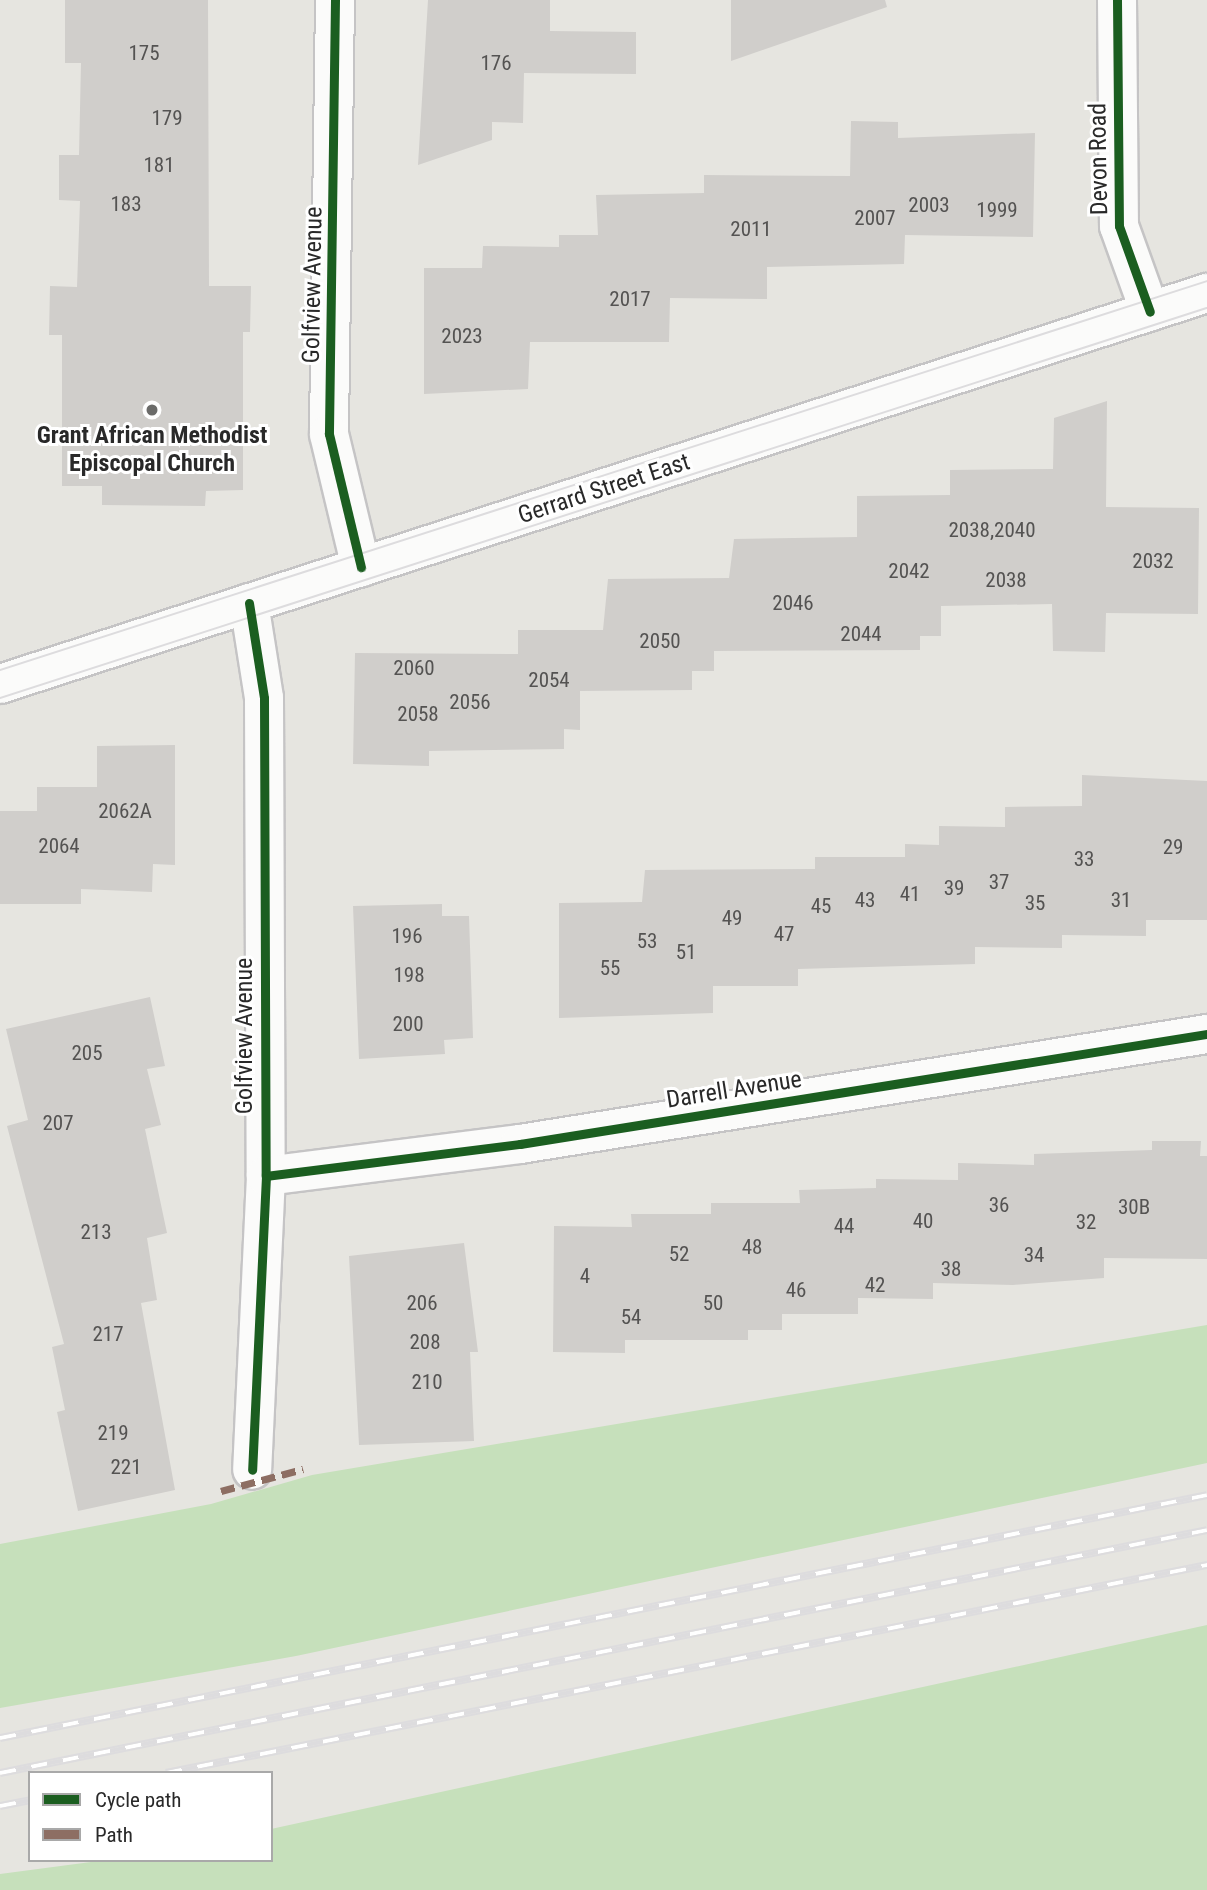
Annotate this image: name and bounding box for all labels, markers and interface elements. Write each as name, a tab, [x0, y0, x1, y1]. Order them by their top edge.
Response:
house number: 175	[128, 40, 160, 66]
house number: 176	[480, 50, 512, 76]
street label: Devon Road	[1084, 103, 1114, 215]
house number: 179	[151, 105, 183, 131]
house number: 181	[143, 152, 175, 178]
house number: 183	[110, 191, 142, 217]
house number: 2003	[908, 192, 950, 218]
house number: 1999	[976, 197, 1018, 223]
house number: 2007	[854, 205, 896, 231]
street label: Golfview Avenue	[297, 206, 329, 364]
house number: 2011	[730, 216, 772, 242]
house number: 2017	[609, 286, 651, 312]
house number: 2023	[441, 323, 483, 349]
marker: Grant African Methodist Episcopal Church	[144, 402, 160, 418]
place label: Grant African Methodist Episcopal Church	[37, 422, 267, 478]
street label: Gerrard Street East	[515, 448, 693, 530]
house number: 2038,2040	[948, 517, 1036, 543]
house number: 2032	[1132, 548, 1174, 574]
house number: 2042	[888, 558, 930, 584]
house number: 2038	[985, 567, 1027, 593]
house number: 2046	[772, 590, 814, 616]
house number: 2044	[840, 621, 882, 647]
house number: 2050	[639, 628, 681, 654]
house number: 2060	[393, 655, 435, 681]
house number: 2054	[528, 667, 570, 693]
house number: 2056	[449, 689, 491, 715]
house number: 2058	[397, 701, 439, 727]
house number: 2062A	[98, 798, 152, 824]
house number: 2064	[38, 833, 80, 859]
house number: 29	[1163, 834, 1183, 860]
house number: 33	[1074, 846, 1094, 872]
house number: 37	[989, 869, 1009, 895]
house number: 39	[944, 875, 964, 901]
house number: 41	[900, 881, 920, 907]
house number: 43	[855, 887, 875, 913]
house number: 31	[1111, 887, 1131, 913]
house number: 35	[1025, 890, 1045, 916]
house number: 45	[811, 893, 831, 919]
house number: 49	[722, 905, 742, 931]
house number: 47	[774, 921, 794, 947]
house number: 196	[391, 923, 423, 949]
house number: 53	[637, 928, 657, 954]
house number: 51	[676, 939, 696, 965]
house number: 55	[600, 955, 620, 981]
street label: Golfview Avenue	[231, 958, 259, 1114]
house number: 198	[393, 962, 425, 988]
house number: 200	[392, 1011, 424, 1037]
house number: 205	[71, 1040, 103, 1066]
street label: Darrell Avenue	[664, 1065, 804, 1115]
house number: 207	[42, 1110, 74, 1136]
house number: 36	[989, 1192, 1009, 1218]
house number: 30B	[1118, 1194, 1150, 1220]
house number: 40	[913, 1208, 933, 1234]
house number: 32	[1076, 1209, 1096, 1235]
house number: 44	[834, 1213, 854, 1239]
house number: 213	[80, 1219, 112, 1245]
house number: 48	[742, 1234, 762, 1260]
house number: 52	[669, 1241, 689, 1267]
house number: 34	[1024, 1242, 1044, 1268]
house number: 38	[941, 1256, 961, 1282]
house number: 4	[580, 1263, 590, 1289]
house number: 42	[865, 1272, 885, 1298]
house number: 46	[786, 1277, 806, 1303]
house number: 206	[406, 1290, 438, 1316]
house number: 50	[703, 1290, 723, 1316]
house number: 54	[621, 1304, 641, 1330]
house number: 217	[92, 1321, 124, 1347]
house number: 208	[409, 1329, 441, 1355]
house number: 210	[411, 1369, 443, 1395]
house number: 219	[97, 1420, 129, 1446]
house number: 221	[110, 1454, 142, 1480]
legend	[28, 1771, 273, 1862]
text: Cycle path	[95, 1788, 181, 1812]
text: Path	[95, 1823, 133, 1847]

